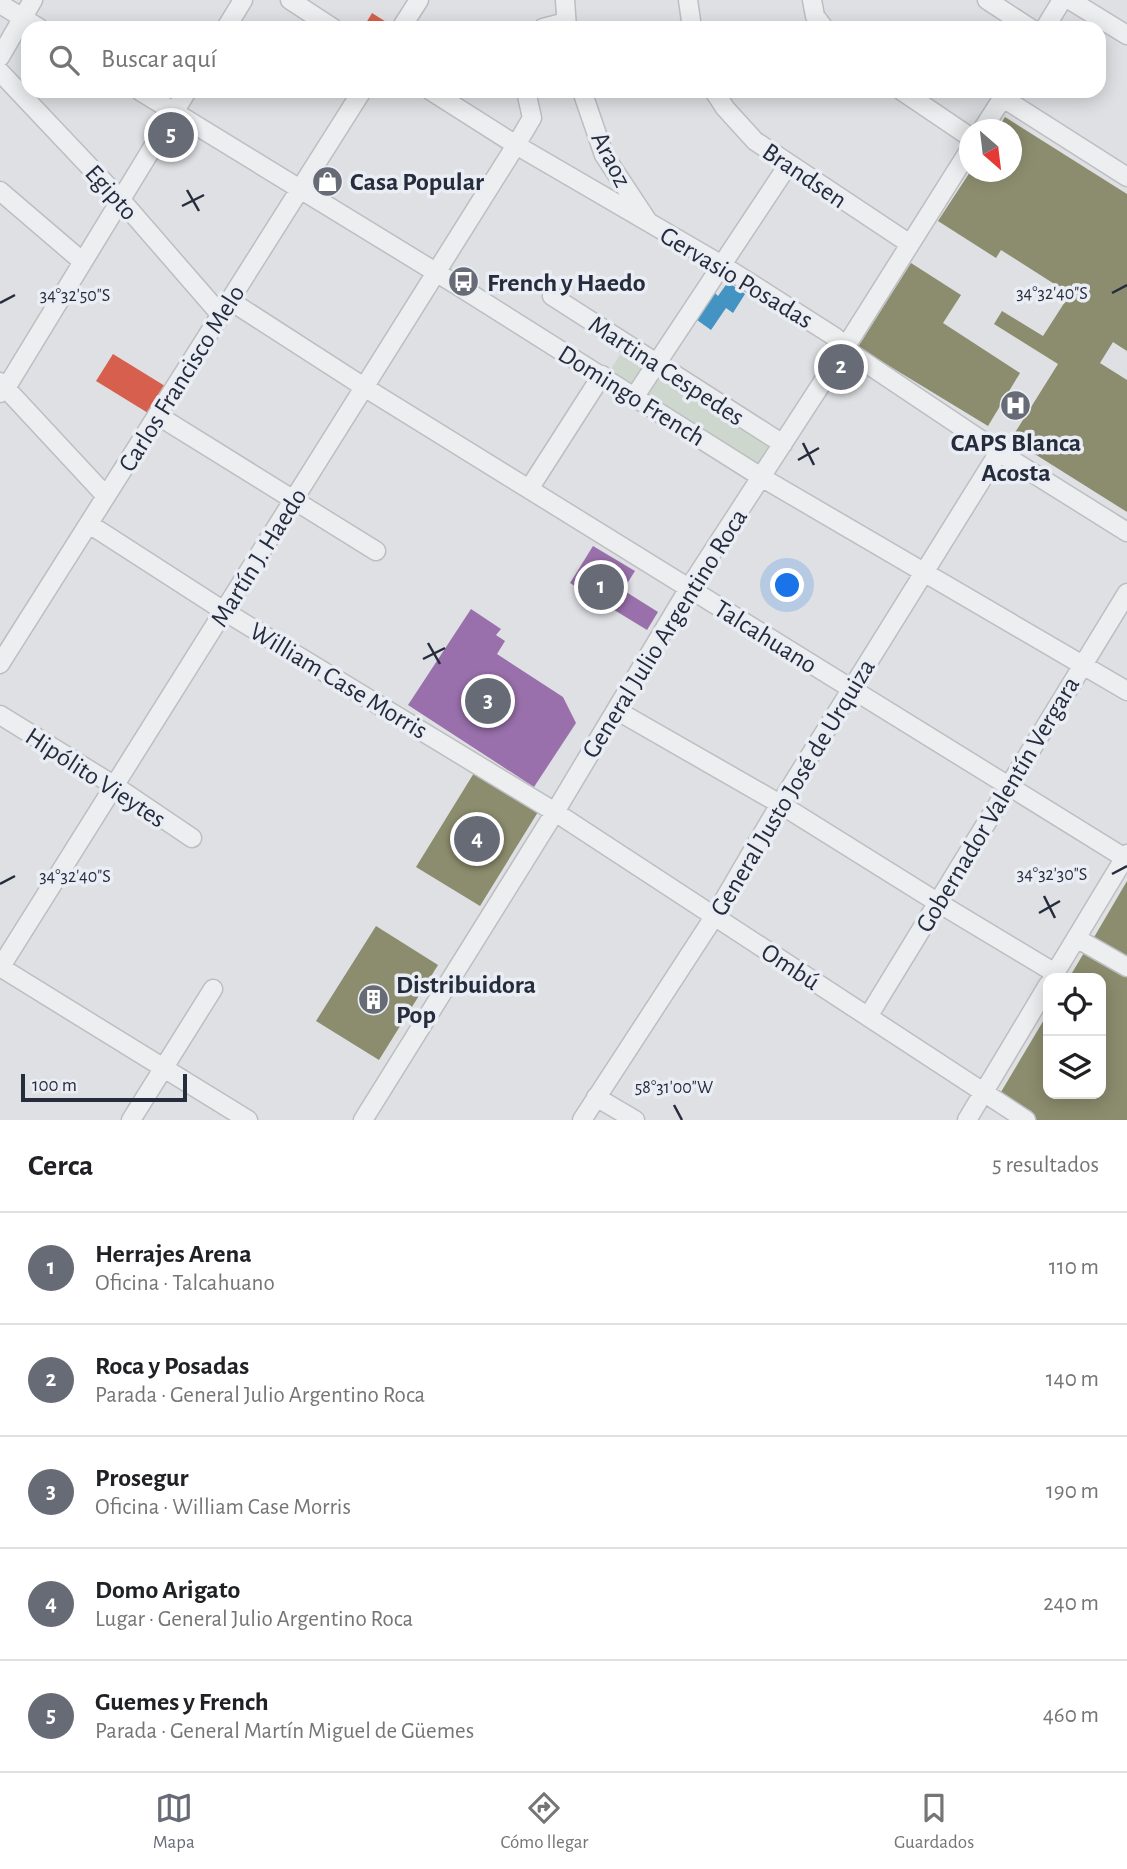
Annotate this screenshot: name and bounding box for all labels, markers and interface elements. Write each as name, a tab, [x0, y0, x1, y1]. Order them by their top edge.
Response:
search box	[21, 21, 1106, 98]
icon: search	[45, 41, 83, 79]
text: Buscar aquí	[101, 46, 217, 72]
pin: 5	[148, 109, 194, 161]
north arrow	[959, 119, 1022, 182]
street label: Araoz	[586, 128, 636, 191]
street label: Brandsen	[758, 138, 851, 213]
street label: Egipto	[80, 160, 142, 225]
shop icon: Casa Popular	[310, 164, 344, 198]
place label: Casa Popular	[350, 169, 484, 195]
street label: Gervasio Posadas	[656, 222, 817, 334]
bus stop icon: French y Haedo	[447, 265, 481, 299]
place label: French y Haedo	[487, 270, 646, 296]
street label: Carlos Francisco Melo	[114, 281, 250, 476]
text: 34°32'40"S	[1016, 285, 1088, 303]
text: 34°32'50"S	[40, 287, 110, 305]
street label: Martina Cespedes	[584, 311, 749, 431]
street label: Domingo French	[554, 341, 709, 451]
pin: 2	[818, 341, 864, 393]
hospital icon: CAPS Blanca Acosta	[999, 389, 1033, 423]
place label: CAPS Blanca Acosta	[951, 430, 1081, 486]
street label: Martín J. Haedo	[206, 484, 312, 631]
street label: General Julio Argentino Roca	[577, 504, 752, 763]
pin: 1	[578, 561, 624, 613]
your location	[770, 568, 804, 602]
street label: Talcahuano	[709, 595, 822, 679]
street label: William Case Morris	[245, 618, 432, 744]
street label: General Justo José de Urquiza	[706, 655, 880, 920]
street label: Gobernador Valentín Vergara	[911, 672, 1085, 937]
pin: 3	[465, 675, 511, 727]
street label: Hipólito Vieytes	[21, 723, 170, 833]
pin: 4	[454, 813, 500, 865]
text: 34°32'30"S	[1017, 866, 1087, 884]
text: 34°32'40"S	[39, 868, 111, 886]
street label: Ombú	[757, 939, 824, 995]
place label: Distribuidora Pop	[396, 972, 536, 1028]
map controls	[1043, 973, 1106, 1099]
button: locate	[1043, 973, 1106, 1036]
building icon: Distribuidora Pop	[356, 982, 390, 1016]
button: layers	[1043, 1036, 1106, 1099]
scale bar	[21, 1071, 187, 1103]
text: 100 m	[32, 1076, 77, 1095]
text: 58°31'00"W	[635, 1079, 713, 1097]
text: Cerca	[28, 1151, 93, 1181]
text: 5 resultados	[992, 1154, 1099, 1177]
text: Herrajes Arena	[95, 1241, 252, 1267]
text: 1	[47, 1256, 55, 1279]
text: 110 m	[1049, 1256, 1099, 1279]
text: Oficina · Talcahuano	[95, 1272, 275, 1295]
text: Roca y Posadas	[95, 1353, 249, 1379]
text: 2	[46, 1368, 56, 1391]
text: 140 m	[1046, 1368, 1099, 1391]
text: Parada · General Julio Argentino Roca	[95, 1384, 425, 1407]
text: Prosegur	[95, 1465, 189, 1491]
text: 3	[46, 1480, 56, 1503]
text: 190 m	[1046, 1480, 1099, 1503]
text: Oficina · William Case Morris	[95, 1496, 351, 1519]
text: Domo Arigato	[95, 1577, 240, 1603]
text: 4	[45, 1592, 57, 1615]
text: 240 m	[1043, 1592, 1099, 1615]
text: Lugar · General Julio Argentino Roca	[95, 1608, 413, 1631]
text: Guemes y French	[95, 1689, 269, 1715]
text: 5	[46, 1704, 56, 1727]
text: 460 m	[1043, 1704, 1099, 1727]
text: Parada · General Martín Miguel de Güemes	[95, 1720, 474, 1743]
tab: Mapa	[153, 1789, 195, 1854]
tab: Cómo llegar	[500, 1789, 588, 1854]
tab: Guardados	[894, 1789, 974, 1854]

